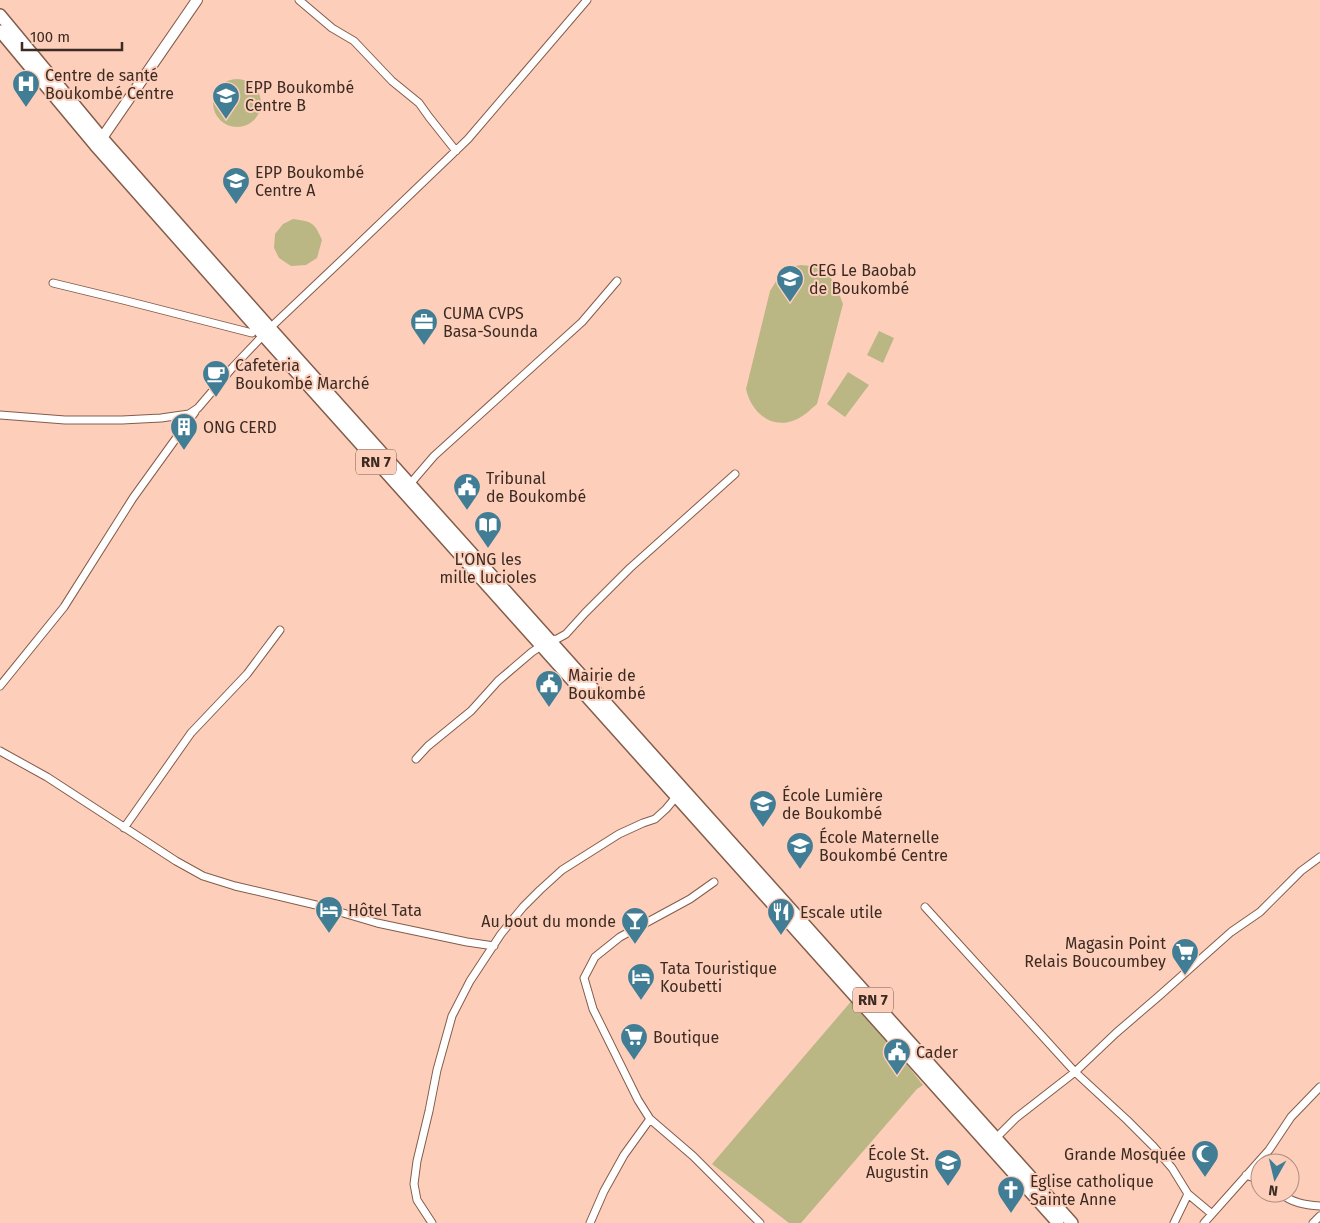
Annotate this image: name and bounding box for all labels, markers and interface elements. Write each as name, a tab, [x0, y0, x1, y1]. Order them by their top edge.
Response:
scale bar	[22, 20, 122, 52]
text: 100 m	[30, 28, 70, 46]
place label: Centre de santé Boukombé Centre	[45, 66, 174, 103]
hospital icon: Centre de santé Boukombé Centre	[11, 69, 41, 108]
place label: EPP Boukombé Centre B	[245, 78, 354, 115]
school or university icon: EPP Boukombé Centre B	[211, 81, 241, 120]
place label: EPP Boukombé Centre A	[255, 163, 364, 200]
school or university icon: EPP Boukombé Centre A	[221, 166, 251, 205]
place label: CEG Le Baobab de Boukombé	[809, 261, 917, 298]
school or university icon: CEG Le Baobab de Boukombé	[775, 264, 805, 303]
place label: CUMA CVPS Basa-Sounda	[443, 304, 538, 341]
office icon: CUMA CVPS Basa-Sounda	[409, 307, 439, 346]
place label: Cafeteria Boukombé Marché	[235, 356, 370, 393]
cafe icon: Cafeteria Boukombé Marché	[201, 359, 231, 398]
building icon: ONG CERD	[169, 412, 199, 451]
place label: ONG CERD	[203, 418, 277, 437]
road number: RN 7	[356, 450, 396, 474]
place label: Tribunal de Boukombé	[486, 469, 586, 506]
public building icon: Tribunal de Boukombé	[452, 472, 482, 511]
library icon: L'ONG les mille lucioles	[473, 510, 503, 549]
place label: L'ONG les mille lucioles	[440, 550, 536, 587]
place label: Mairie de Boukombé	[568, 666, 646, 703]
public building icon: Mairie de Boukombé	[534, 669, 564, 708]
place label: École Lumière de Boukombé	[782, 785, 883, 823]
school or university icon: École Lumière de Boukombé	[748, 789, 778, 828]
place label: École Maternelle Boukombé Centre	[819, 827, 948, 865]
school or university icon: École Maternelle Boukombé Centre	[785, 831, 815, 870]
hotel icon: Hôtel Tata	[314, 895, 344, 934]
restaurant icon: Escale utile	[766, 897, 796, 936]
place label: Hôtel Tata	[348, 901, 422, 920]
place label: Escale utile	[800, 903, 882, 922]
bar icon: Au bout du monde	[620, 906, 650, 945]
place label: Au bout du monde	[481, 912, 616, 931]
place label: Magasin Point Relais Boucoumbey	[1024, 934, 1166, 971]
supermarket icon: Magasin Point Relais Boucoumbey	[1170, 937, 1200, 976]
place label: Tata Touristique Koubetti	[660, 959, 777, 996]
hotel icon: Tata Touristique Koubetti	[626, 962, 656, 1001]
road number: RN 7	[853, 988, 893, 1012]
supermarket icon: Boutique	[619, 1022, 649, 1061]
place label: Boutique	[653, 1028, 719, 1047]
public building icon: Cader	[882, 1037, 912, 1076]
place label: Cader	[916, 1043, 959, 1062]
mosque icon: Grande Mosquée	[1190, 1139, 1220, 1178]
place label: École St. Augustin	[866, 1144, 929, 1182]
place label: Grande Mosquée	[1064, 1145, 1186, 1164]
school or university icon: École St. Augustin	[933, 1148, 963, 1187]
north arrow	[1250, 1153, 1300, 1203]
place label: Eglise catholique Sainte Anne	[1030, 1172, 1154, 1209]
church icon: Eglise catholique Sainte Anne	[996, 1175, 1026, 1214]
text: N	[1267, 1181, 1279, 1199]

